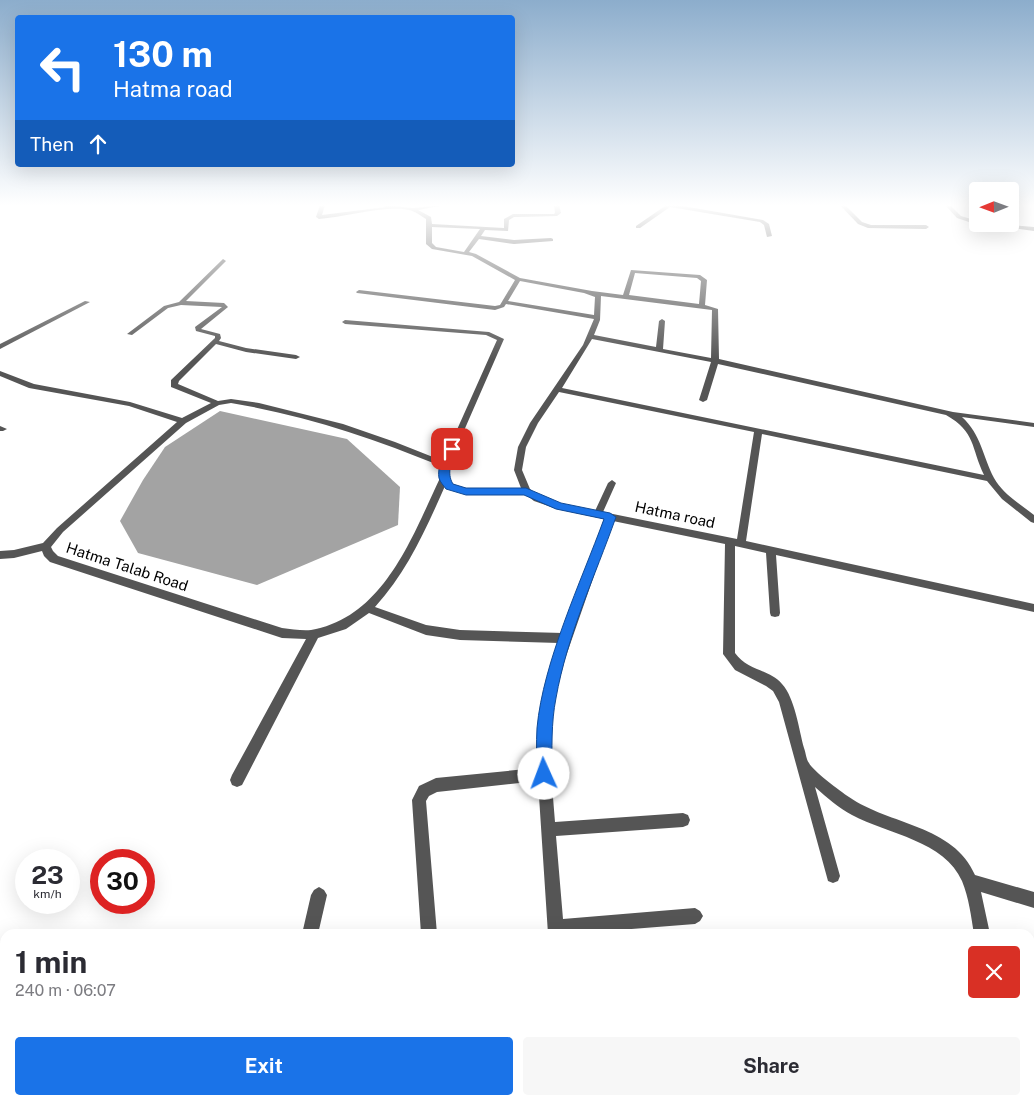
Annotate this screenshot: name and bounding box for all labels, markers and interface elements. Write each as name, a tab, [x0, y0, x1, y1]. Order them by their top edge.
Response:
text: 130 m	[113, 34, 213, 75]
icon: left	[30, 35, 95, 100]
text: Hatma road	[113, 76, 233, 102]
icon: ahead	[84, 130, 112, 158]
text: Then	[30, 133, 74, 155]
north arrow	[969, 182, 1019, 232]
map controls	[969, 182, 1019, 232]
pin	[431, 428, 473, 470]
icon: arrive	[438, 435, 466, 463]
street label: Hatma road	[633, 498, 717, 531]
street label: Hatma Talab Road	[64, 539, 190, 594]
position arrow	[517, 747, 569, 799]
speed limit sign: 30	[90, 849, 155, 914]
text: 23	[31, 860, 64, 890]
text: km/h	[33, 887, 62, 901]
text: 1 min	[15, 944, 87, 980]
button: close	[968, 946, 1020, 998]
text: 240 m · 06:07	[15, 981, 116, 1000]
button: Exit	[15, 1037, 513, 1095]
button: Share	[523, 1037, 1020, 1095]

